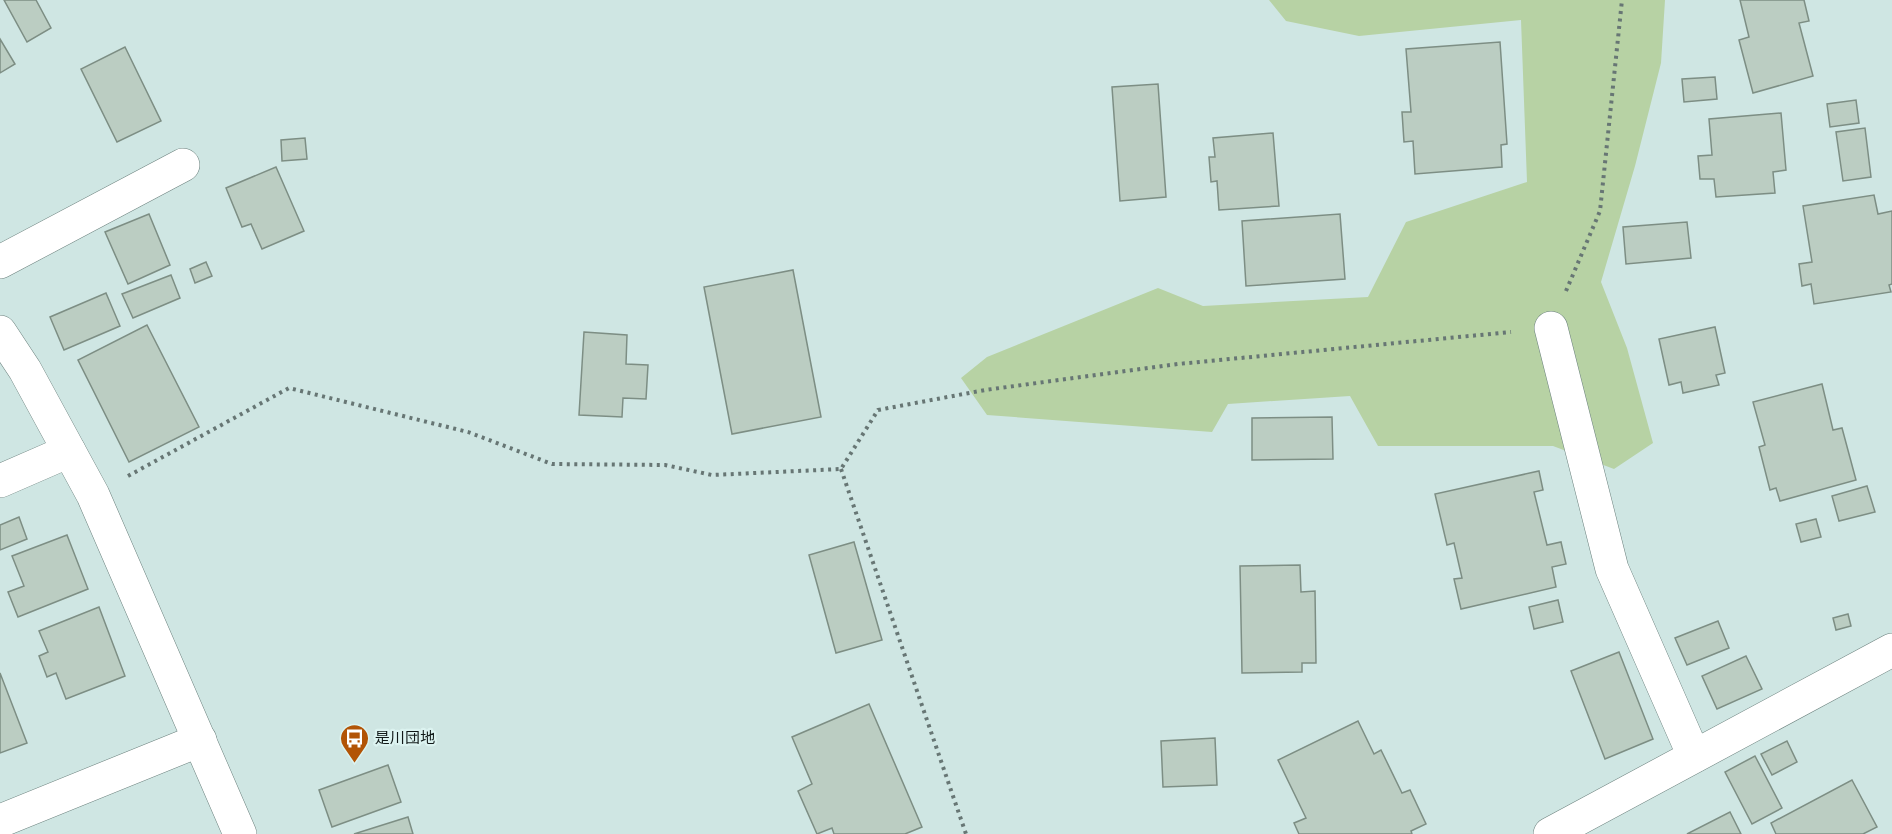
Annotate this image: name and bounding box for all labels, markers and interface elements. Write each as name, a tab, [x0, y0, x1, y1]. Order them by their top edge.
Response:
bus stop icon: 是川団地	[338, 722, 370, 764]
place label: 是川団地	[375, 728, 435, 747]

